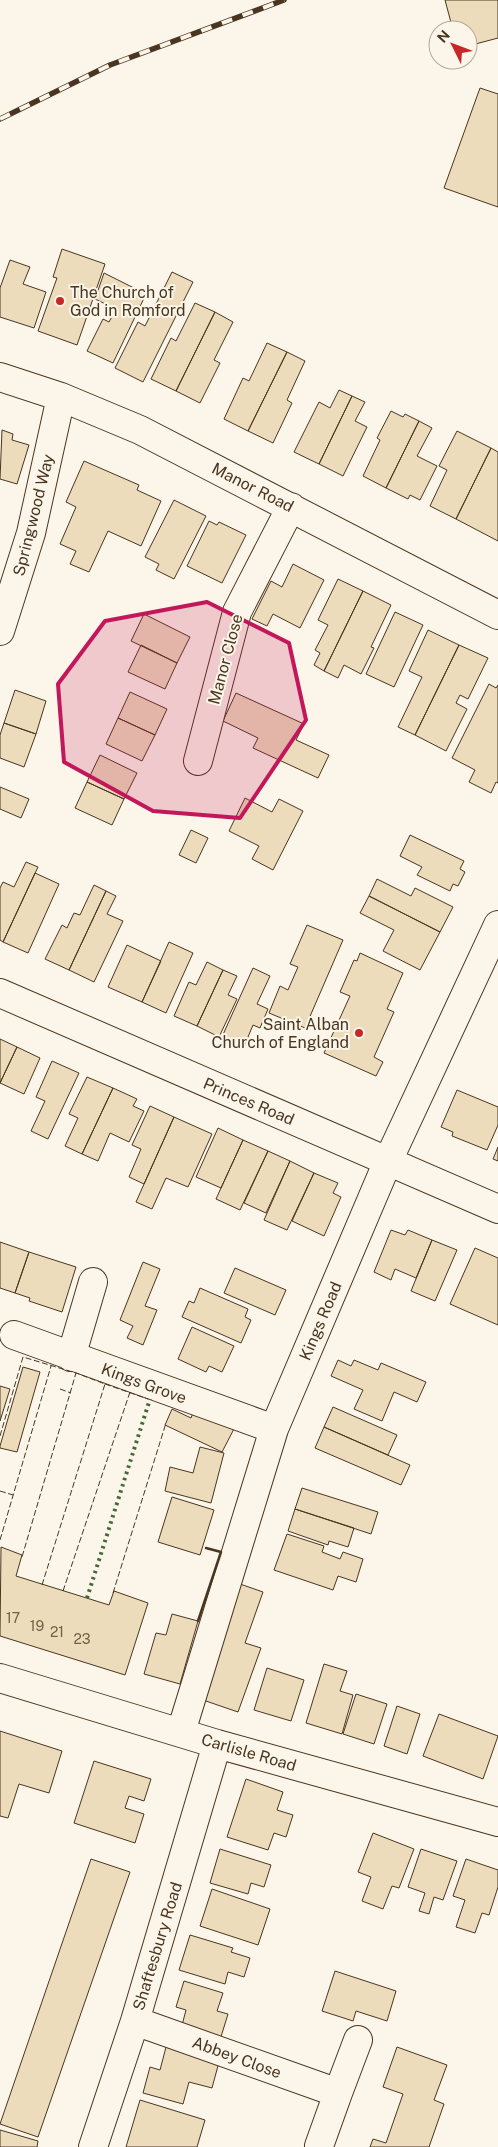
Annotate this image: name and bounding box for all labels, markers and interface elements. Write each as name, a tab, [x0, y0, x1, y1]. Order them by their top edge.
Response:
north arrow	[428, 20, 478, 70]
text: N	[434, 27, 453, 46]
place label: The Church of God in Romford	[70, 283, 186, 320]
marker: The Church of God in Romford	[54, 295, 66, 307]
street label: Springwood Way	[9, 452, 58, 578]
street label: Manor Road	[209, 459, 297, 516]
street label: Manor Close	[204, 612, 247, 707]
place label: Saint Alban Church of England	[211, 1015, 349, 1052]
marker: Saint Alban Church of England	[353, 1027, 365, 1039]
street label: Princes Road	[200, 1074, 297, 1129]
street label: Kings Road	[295, 1279, 346, 1363]
street label: Kings Grove	[99, 1359, 189, 1408]
house number: 17	[6, 1610, 20, 1626]
house number: 19	[30, 1618, 44, 1634]
house number: 21	[50, 1624, 64, 1640]
house number: 23	[73, 1631, 91, 1647]
street label: Carlisle Road	[199, 1730, 299, 1775]
street label: Shaftesbury Road	[129, 1880, 186, 2013]
street label: Abbey Close	[190, 2033, 284, 2082]

